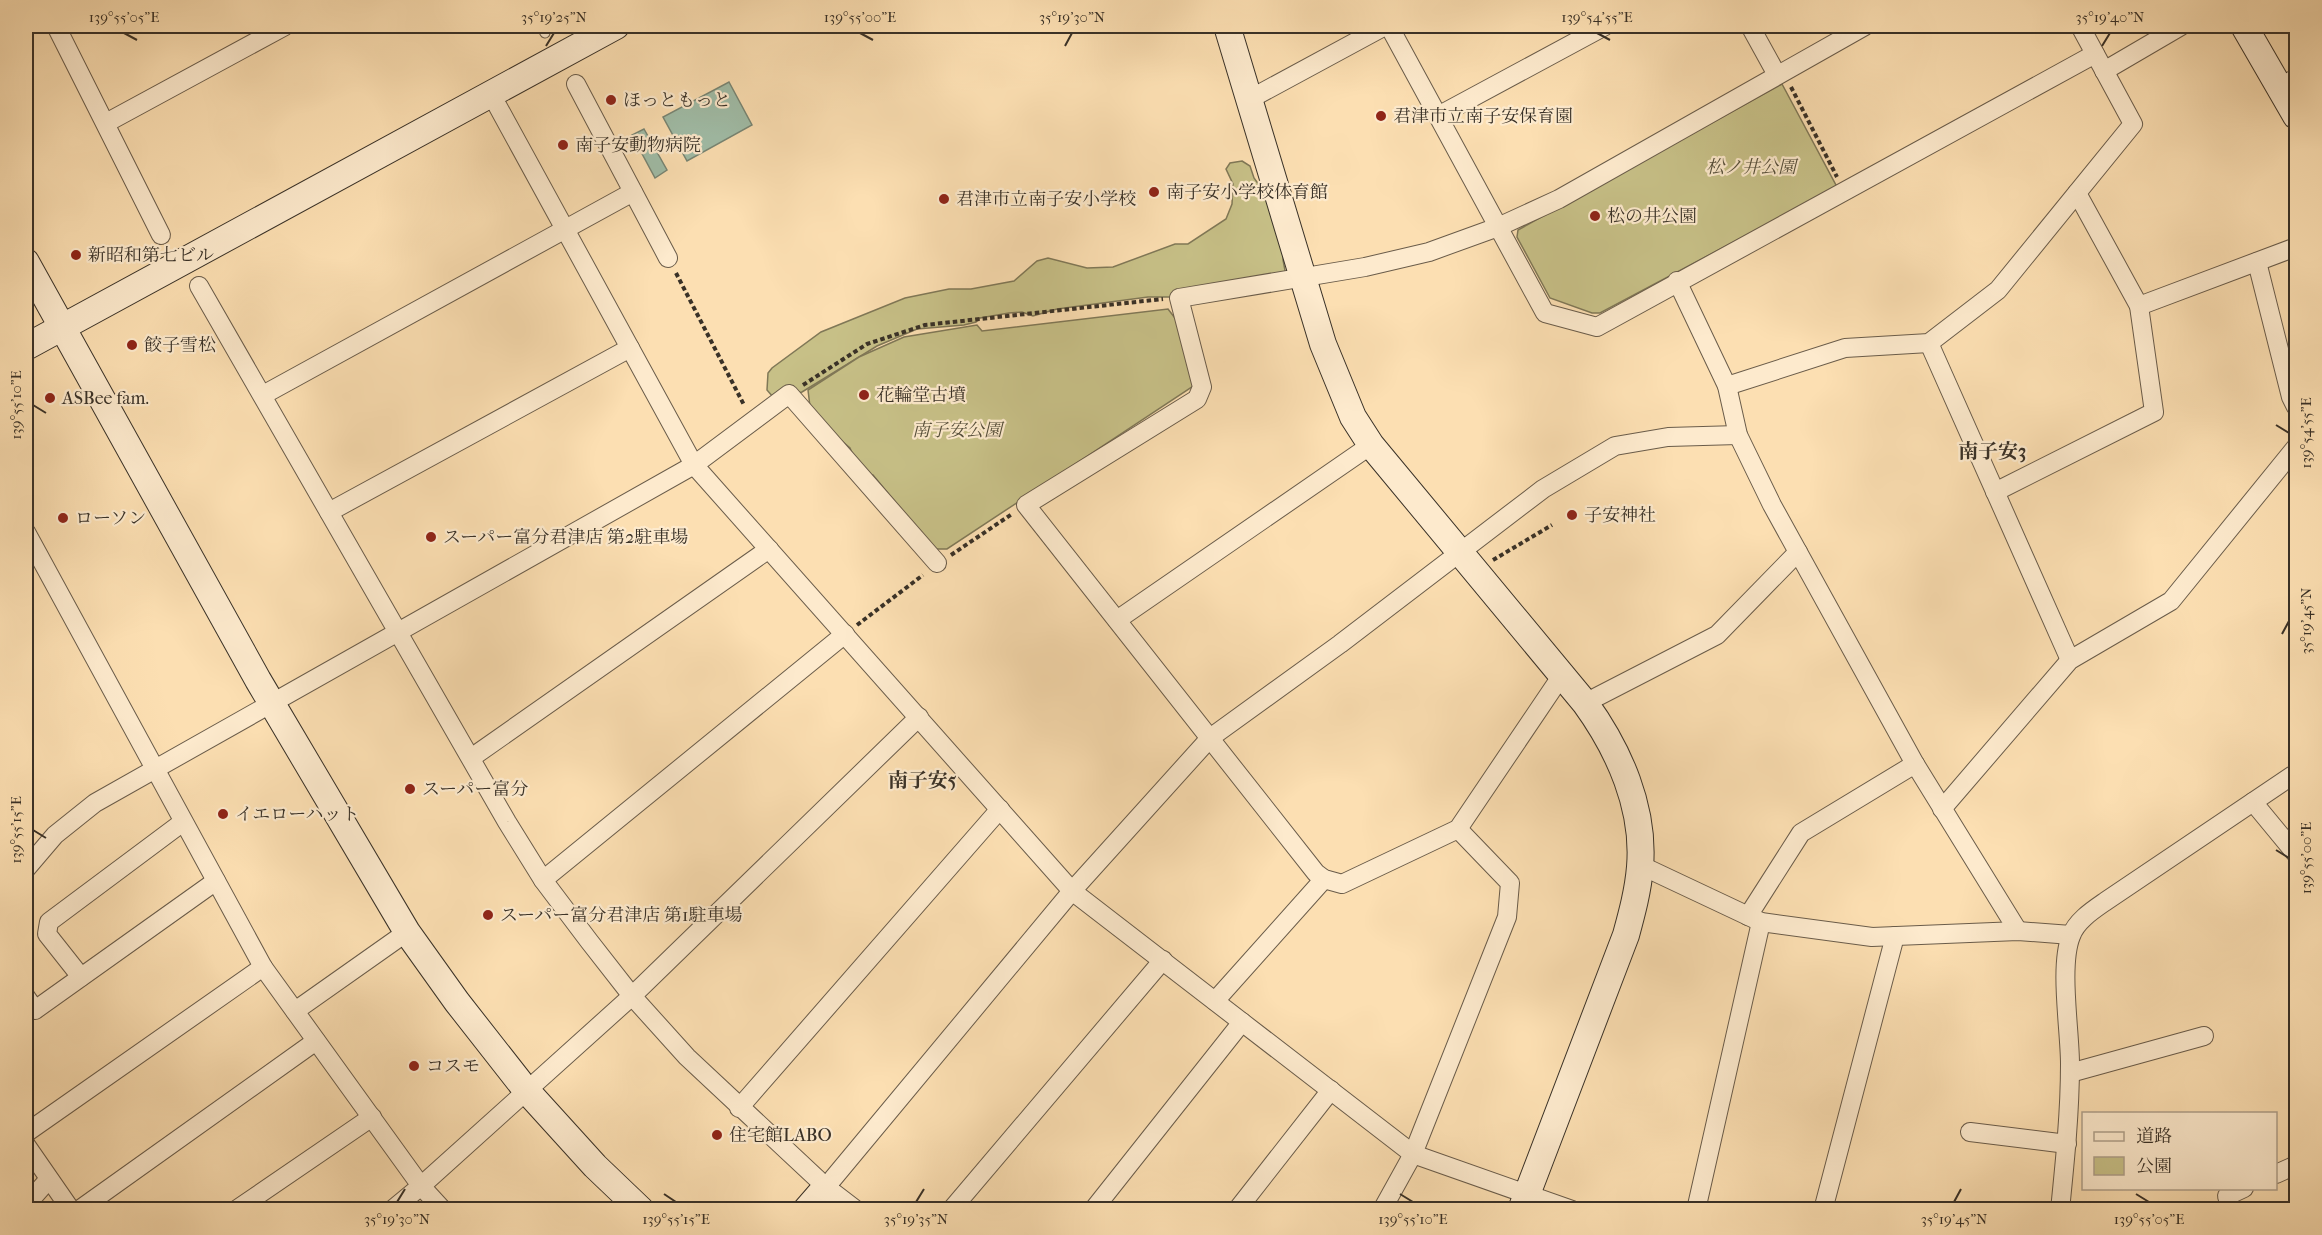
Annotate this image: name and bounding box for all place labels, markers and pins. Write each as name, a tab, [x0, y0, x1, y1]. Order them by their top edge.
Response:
place label: ほっともっと	[623, 90, 731, 111]
marker: ほっともっと	[604, 93, 618, 107]
place label: 君津市立南子安保育園	[1393, 106, 1573, 127]
marker: 君津市立南子安保育園	[1374, 109, 1388, 123]
place label: 南子安動物病院	[575, 135, 701, 156]
marker: 南子安動物病院	[556, 138, 570, 152]
place label: 南子安小学校体育館	[1166, 182, 1328, 203]
marker: 南子安小学校体育館	[1147, 185, 1161, 199]
place label: 君津市立南子安小学校	[956, 189, 1136, 210]
marker: 君津市立南子安小学校	[937, 192, 951, 206]
place label: 松の井公園	[1607, 206, 1697, 227]
marker: 松の井公園	[1588, 209, 1602, 223]
place label: 新昭和第七ビル	[88, 245, 214, 266]
marker: 新昭和第七ビル	[69, 248, 83, 262]
place label: 餃子雪松	[144, 335, 216, 356]
marker: 餃子雪松	[125, 338, 139, 352]
place label: 花輪堂古墳	[876, 385, 966, 406]
place label: ASBee fam.	[61, 388, 149, 409]
marker: 花輪堂古墳	[857, 388, 871, 402]
marker: ASBee fam.	[43, 391, 57, 405]
place label: 子安神社	[1584, 505, 1656, 526]
place label: ローソン	[75, 508, 146, 529]
marker: 子安神社	[1565, 508, 1579, 522]
marker: ローソン	[56, 511, 70, 525]
place label: スーパー富分君津店 第2駐車場	[443, 527, 688, 548]
marker: スーパー富分君津店 第2駐車場	[424, 530, 438, 544]
place label: スーパー富分	[422, 779, 528, 800]
marker: スーパー富分	[403, 782, 417, 796]
place label: イエローハット	[235, 804, 359, 825]
marker: イエローハット	[216, 807, 230, 821]
place label: スーパー富分君津店 第1駐車場	[500, 905, 742, 926]
marker: スーパー富分君津店 第1駐車場	[481, 908, 495, 922]
place label: コスモ	[426, 1056, 480, 1077]
marker: コスモ	[407, 1059, 421, 1073]
place label: 住宅館LABO	[729, 1125, 832, 1146]
marker: 住宅館LABO	[710, 1128, 724, 1142]

